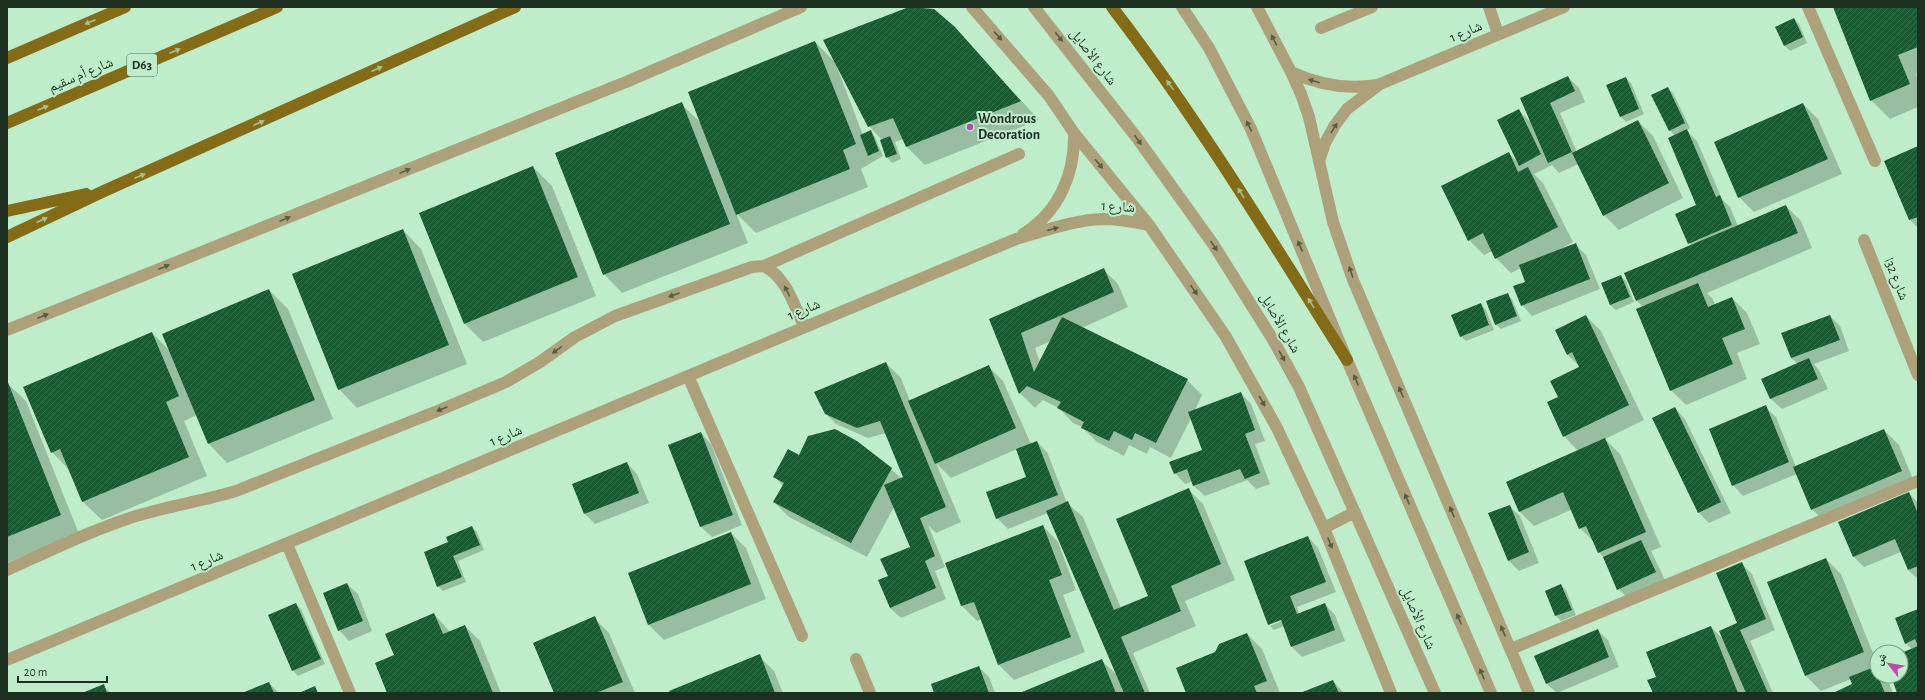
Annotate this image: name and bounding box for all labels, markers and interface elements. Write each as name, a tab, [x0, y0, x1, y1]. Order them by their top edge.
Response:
street label: شارع 1	[1448, 19, 1485, 47]
one-way arrow	[83, 20, 95, 26]
street label: شارع الأصايل	[1065, 26, 1119, 89]
one-way arrow	[993, 31, 1003, 41]
one-way arrow	[1055, 32, 1063, 43]
one-way arrow	[1271, 34, 1278, 45]
one-way arrow	[170, 48, 181, 54]
street label: شارع أم سقيم	[46, 54, 116, 97]
road number: D63	[127, 54, 157, 76]
one-way arrow	[372, 66, 383, 72]
one-way arrow	[1307, 78, 1319, 84]
one-way arrow	[1166, 80, 1174, 90]
one-way arrow	[37, 104, 49, 110]
place label: Wondrous Decoration	[978, 112, 1040, 142]
one-way arrow	[253, 119, 265, 126]
one-way arrow	[1246, 121, 1252, 132]
marker: Wondrous Decoration	[965, 122, 975, 132]
one-way arrow	[1330, 122, 1338, 133]
one-way arrow	[1134, 135, 1142, 145]
one-way arrow	[1095, 158, 1103, 169]
one-way arrow	[400, 167, 412, 173]
one-way arrow	[135, 173, 146, 179]
one-way arrow	[1238, 188, 1245, 199]
street label: شارع 1	[1101, 199, 1135, 217]
one-way arrow	[279, 216, 290, 222]
one-way arrow	[37, 217, 48, 223]
one-way arrow	[1048, 226, 1060, 232]
one-way arrow	[1296, 240, 1302, 252]
one-way arrow	[1210, 241, 1218, 251]
street label: شارع 32ا	[1879, 256, 1911, 303]
one-way arrow	[158, 264, 170, 271]
one-way arrow	[1347, 266, 1353, 278]
one-way arrow	[784, 285, 790, 297]
one-way arrow	[1190, 285, 1198, 295]
street label: شارع الأصايل	[1255, 290, 1303, 357]
one-way arrow	[667, 292, 679, 298]
street label: شارع 1	[786, 297, 823, 325]
one-way arrow	[1307, 298, 1315, 308]
one-way arrow	[38, 313, 50, 319]
one-way arrow	[551, 346, 562, 354]
one-way arrow	[1279, 350, 1286, 362]
one-way arrow	[1353, 375, 1359, 386]
one-way arrow	[1397, 386, 1403, 398]
one-way arrow	[1258, 395, 1265, 406]
one-way arrow	[435, 407, 447, 413]
street label: شارع 1	[488, 423, 525, 451]
one-way arrow	[1404, 493, 1410, 505]
one-way arrow	[1449, 506, 1455, 517]
one-way arrow	[1326, 537, 1333, 549]
street label: شارع 1	[189, 548, 226, 576]
street label: شارع الأصايل	[1396, 584, 1438, 652]
one-way arrow	[1456, 613, 1462, 624]
one-way arrow	[1500, 626, 1506, 637]
north arrow	[1869, 644, 1909, 684]
text: ش	[1873, 651, 1890, 668]
scale bar	[18, 658, 107, 684]
text: 20 m	[24, 666, 47, 678]
one-way arrow	[1479, 667, 1485, 679]

